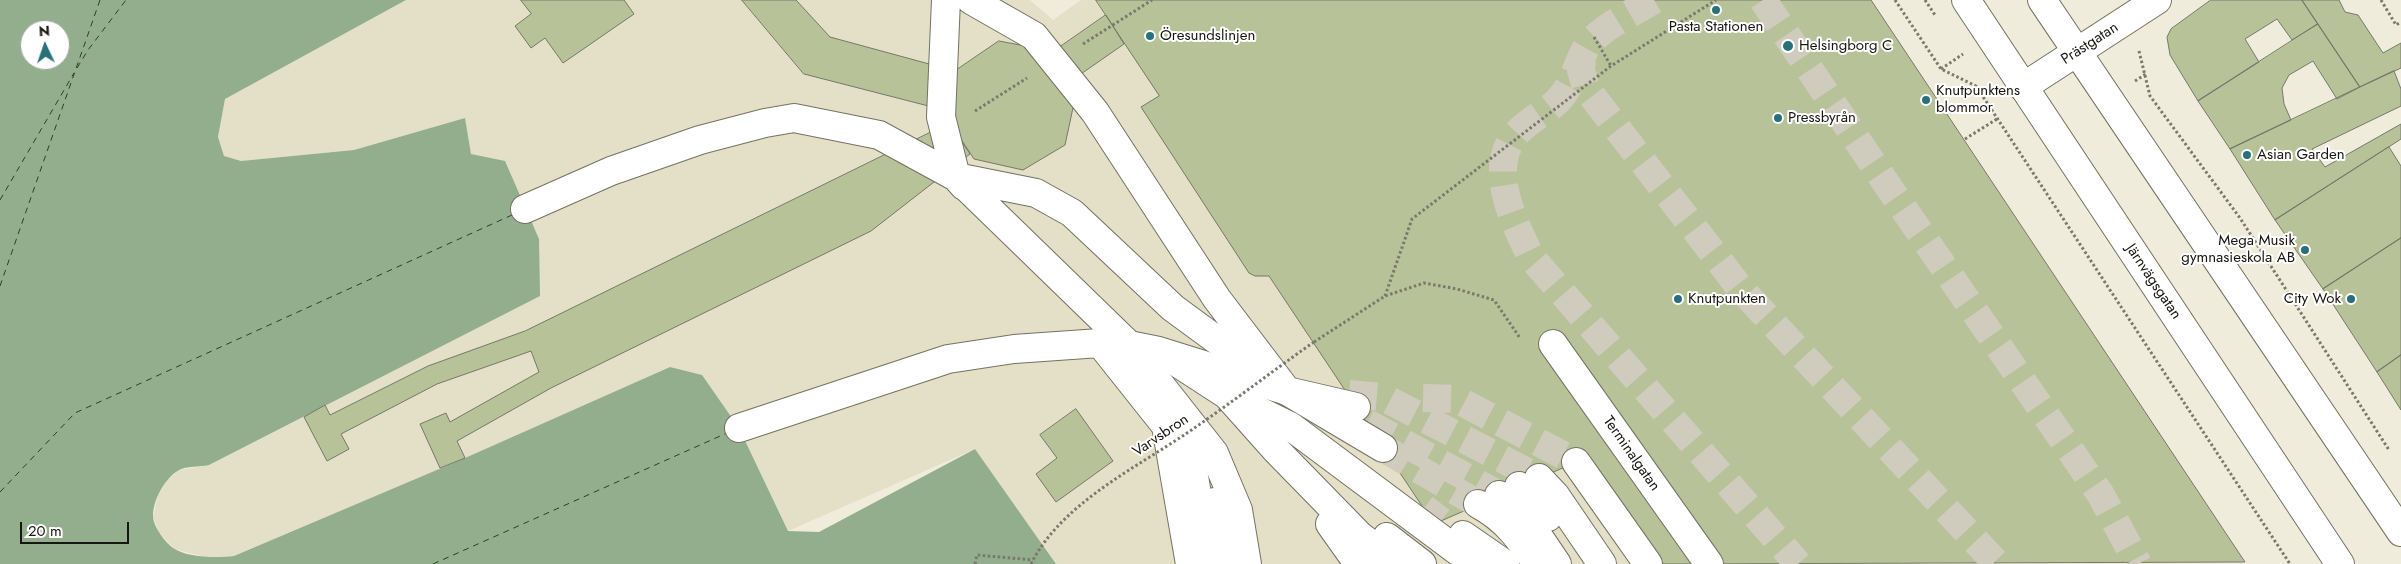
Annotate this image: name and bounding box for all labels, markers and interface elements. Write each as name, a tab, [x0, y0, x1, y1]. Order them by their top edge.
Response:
marker: Pasta Stationen	[1710, 4, 1722, 16]
place label: Pasta Stationen	[1669, 18, 1763, 36]
street label: Prästgatan	[2058, 19, 2122, 69]
north arrow	[20, 20, 70, 70]
text: N	[38, 21, 50, 41]
place label: Öresundslinjen	[1160, 27, 1255, 45]
marker: Öresundslinjen	[1144, 30, 1156, 42]
place label: Helsingborg C	[1799, 37, 1892, 55]
marker: Helsingborg C	[1781, 39, 1795, 53]
place label: Knutpunktens blommor	[1936, 82, 2020, 117]
marker: Knutpunktens blommor	[1920, 94, 1932, 106]
place label: Pressbyrån	[1788, 109, 1856, 127]
marker: Pressbyrån	[1772, 112, 1784, 124]
place label: Asian Garden	[2257, 146, 2345, 164]
marker: Asian Garden	[2241, 149, 2253, 161]
place label: Mega Musik gymnasieskola AB	[2181, 232, 2295, 267]
street label: Järnvägsgatan	[2121, 241, 2185, 323]
marker: Mega Musik gymnasieskola AB	[2299, 244, 2311, 256]
place label: Knutpunkten	[1688, 290, 1766, 308]
place label: City Wok	[2284, 290, 2341, 308]
marker: Knutpunkten	[1672, 293, 1684, 305]
marker: City Wok	[2345, 293, 2357, 305]
street label: Varvsbron	[1130, 411, 1192, 461]
street label: Terminalgatan	[1599, 413, 1663, 495]
scale bar	[22, 512, 131, 544]
text: 20 m	[28, 520, 62, 542]

